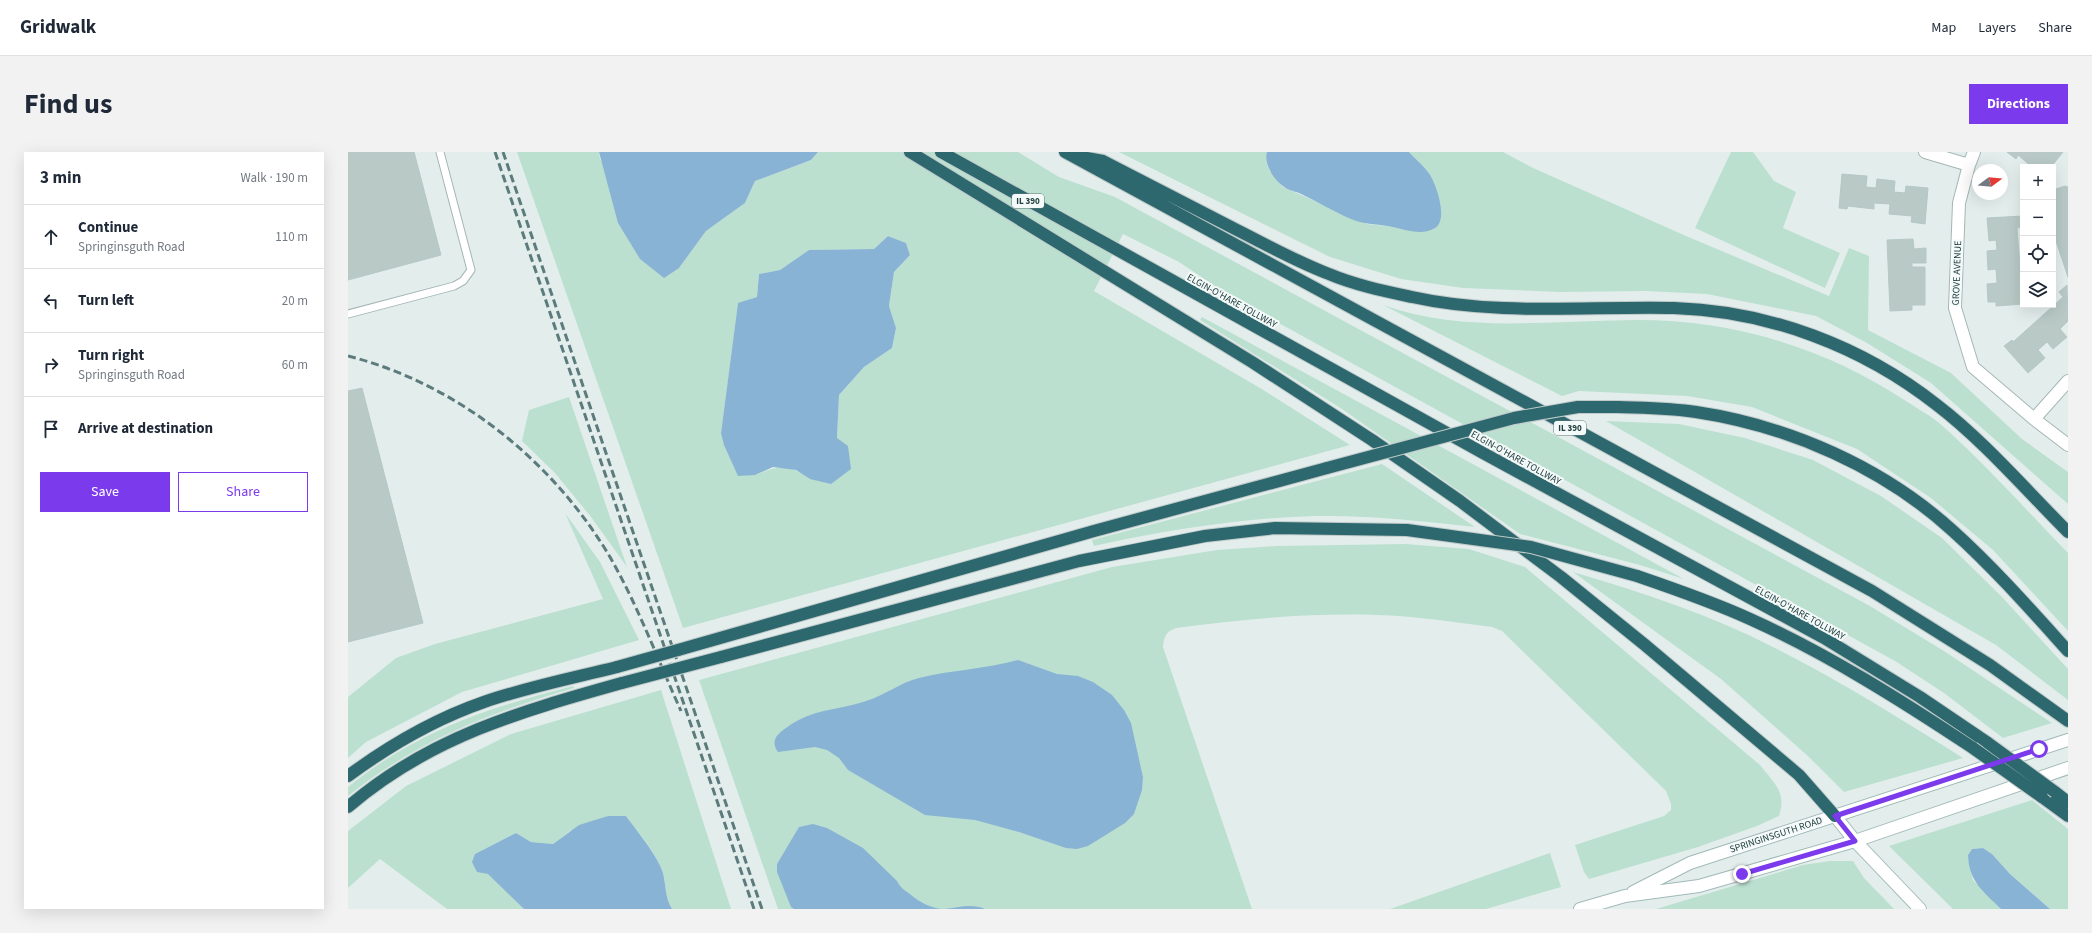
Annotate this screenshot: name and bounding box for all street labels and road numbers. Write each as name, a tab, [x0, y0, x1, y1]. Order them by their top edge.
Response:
road number: IL 390	[1012, 194, 1044, 208]
street label: GROVE AVENUE	[1949, 240, 1965, 306]
street label: ELGIN-O'HARE TOLLWAY	[1184, 270, 1280, 332]
road number: IL 390	[1554, 421, 1586, 435]
street label: ELGIN-O'HARE TOLLWAY	[1468, 427, 1564, 489]
street label: ELGIN-O'HARE TOLLWAY	[1752, 582, 1848, 644]
street label: SPRINGINSGUTH ROAD	[1728, 813, 1824, 857]

